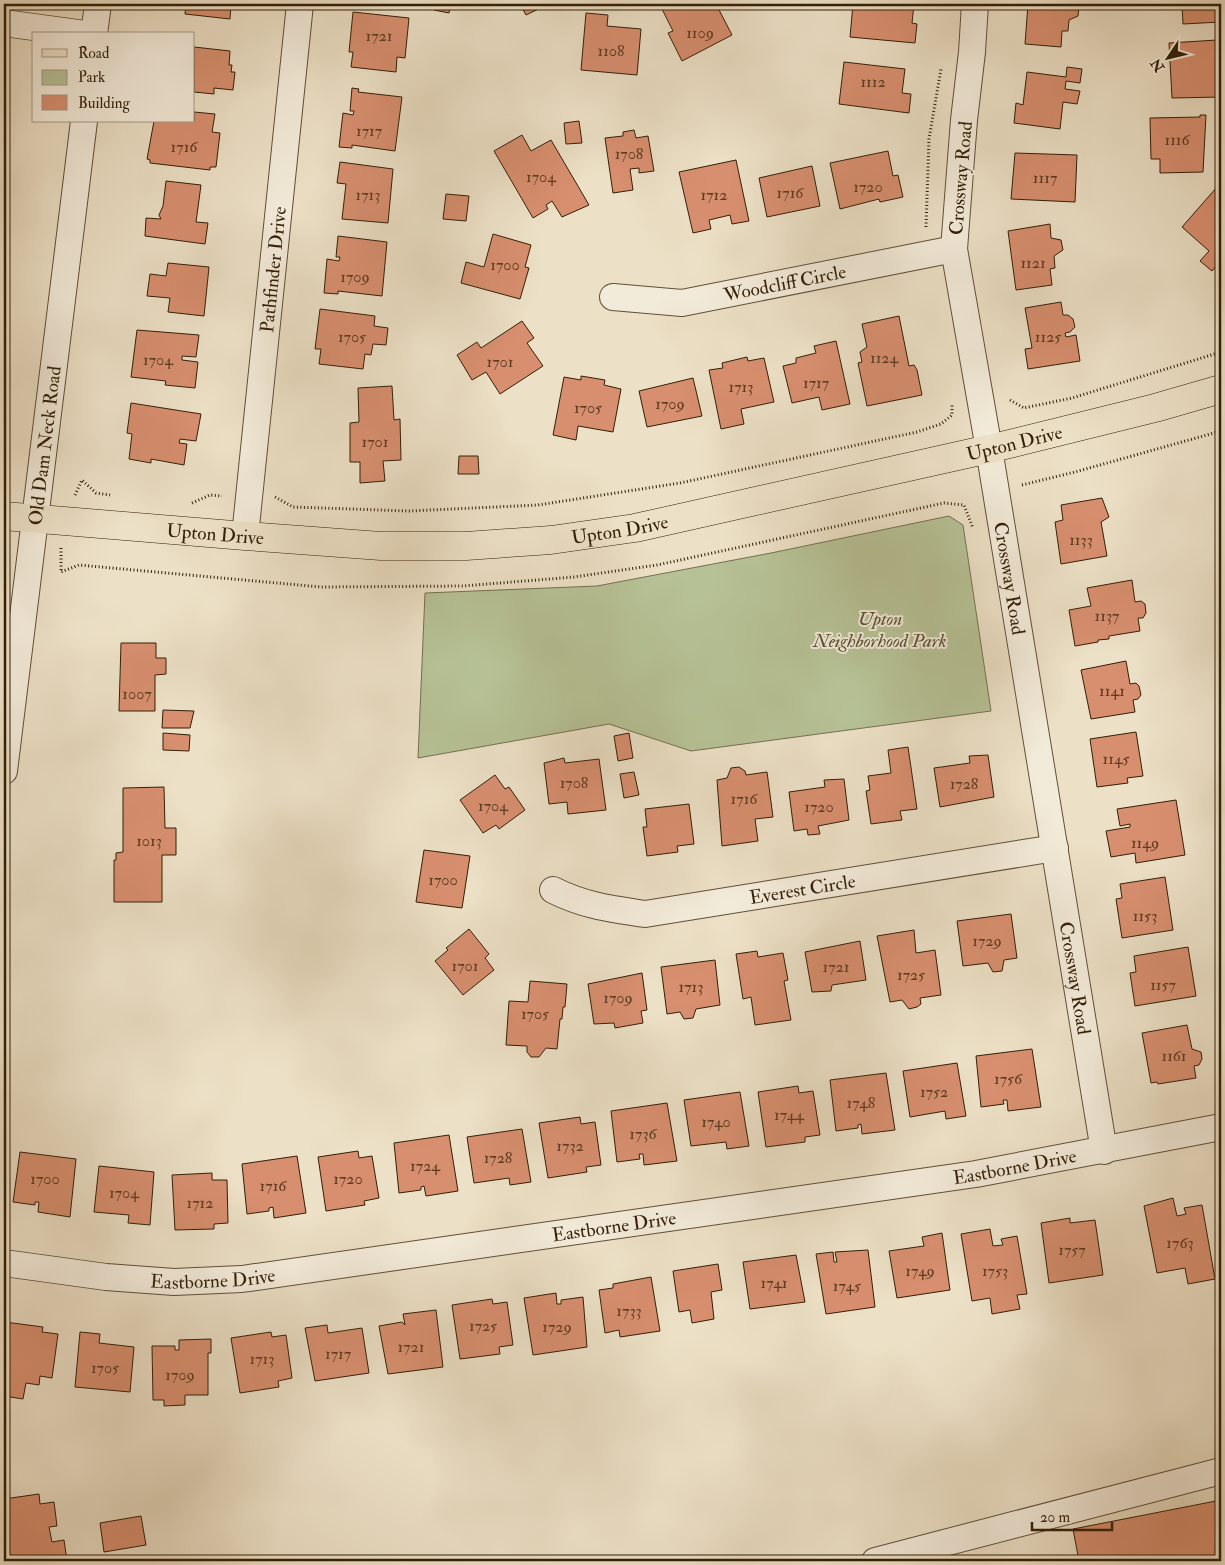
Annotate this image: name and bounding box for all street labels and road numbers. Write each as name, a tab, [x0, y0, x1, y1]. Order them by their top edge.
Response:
street label: Crossway Road	[944, 119, 978, 236]
street label: Pathfinder Drive	[255, 205, 292, 334]
street label: Woodcliff Circle	[721, 260, 848, 308]
street label: Old Dam Neck Road	[23, 364, 67, 527]
street label: Upton Drive	[964, 420, 1065, 467]
street label: Upton Drive	[570, 510, 671, 550]
street label: Upton Drive	[166, 519, 265, 550]
street label: Crossway Road	[988, 520, 1030, 637]
street label: Everest Circle	[748, 869, 857, 910]
street label: Crossway Road	[1054, 920, 1096, 1037]
street label: Eastborne Drive	[951, 1144, 1079, 1190]
street label: Eastborne Drive	[551, 1206, 678, 1248]
street label: Eastborne Drive	[149, 1263, 277, 1295]

